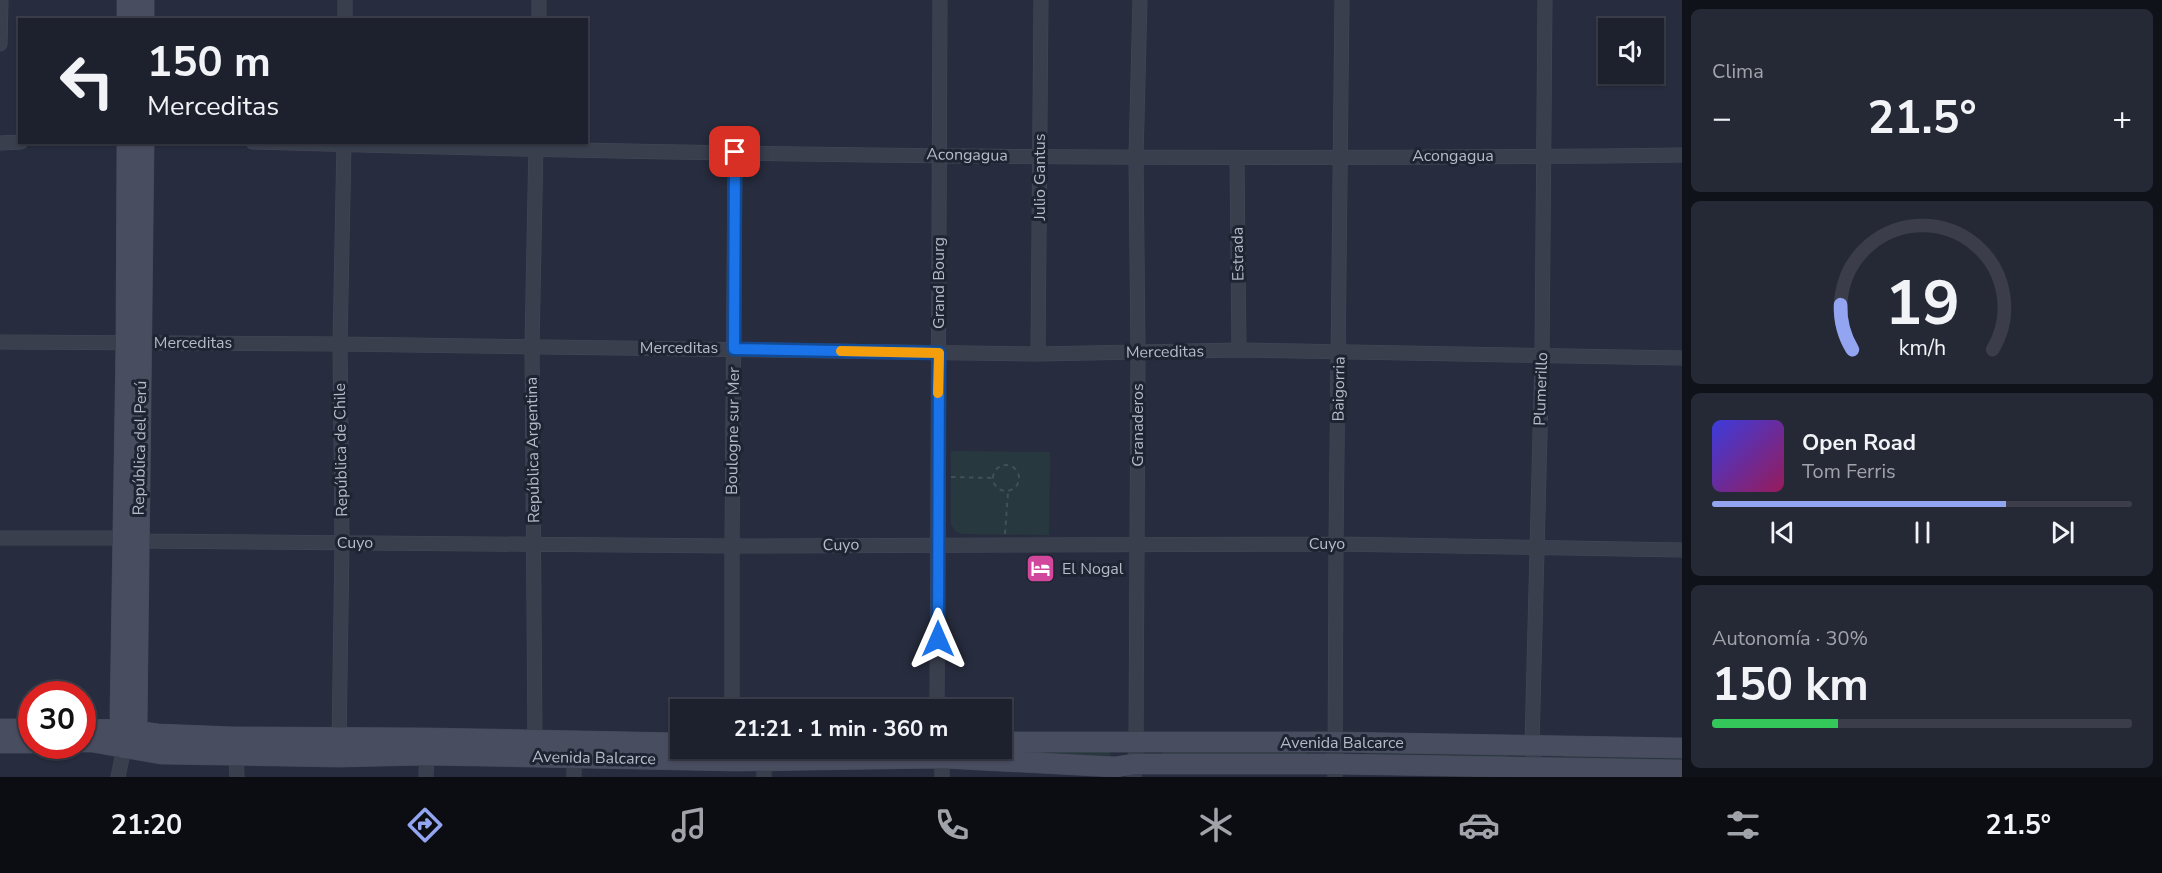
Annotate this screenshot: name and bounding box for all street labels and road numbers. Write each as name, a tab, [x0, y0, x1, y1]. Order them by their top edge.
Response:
street label: Julio Gantus	[1029, 133, 1051, 222]
street label: Acongagua	[926, 143, 1008, 167]
street label: Acongagua	[1412, 145, 1494, 167]
street label: Estrada	[1227, 227, 1249, 281]
street label: Grand Bourg	[928, 237, 950, 329]
street label: Merceditas	[154, 332, 232, 354]
street label: Merceditas	[640, 337, 718, 359]
street label: Merceditas	[1126, 340, 1204, 364]
street label: Plumerillo	[1529, 352, 1553, 426]
street label: Baigorria	[1327, 356, 1351, 422]
street label: Boulogne sur Mer	[721, 367, 745, 495]
street label: República Argentina	[521, 377, 545, 523]
street label: República del Perú	[128, 380, 152, 516]
street label: República de Chile	[329, 383, 353, 517]
street label: Granaderos	[1127, 383, 1149, 467]
street label: Cuyo	[337, 532, 373, 554]
street label: Cuyo	[1309, 533, 1345, 555]
street label: Cuyo	[823, 534, 860, 556]
street label: Avenida Balcarce	[1280, 732, 1404, 754]
street label: Avenida Balcarce	[532, 746, 656, 770]

